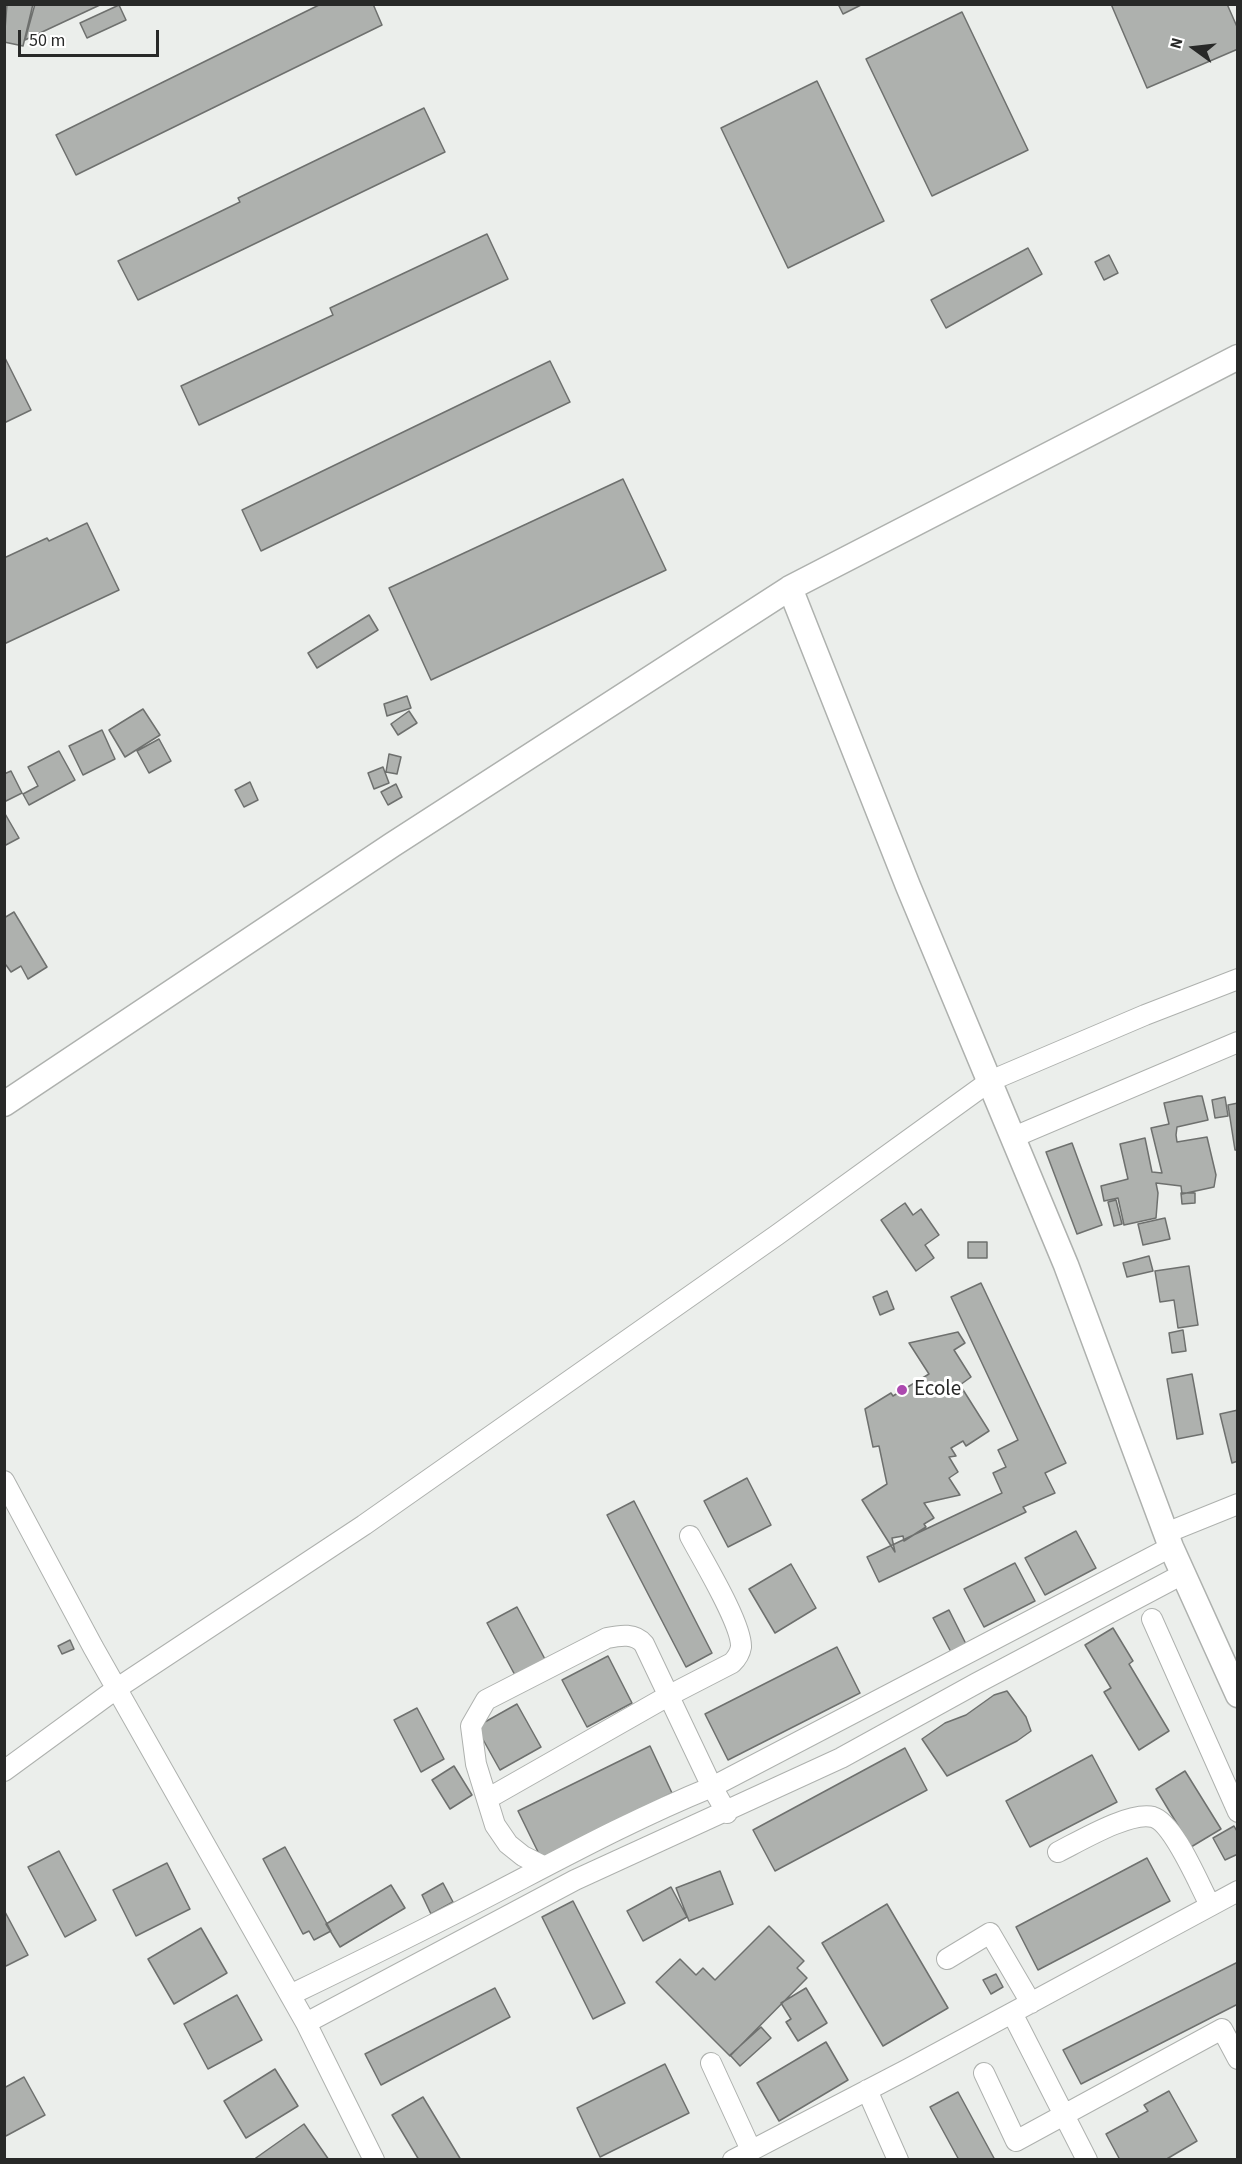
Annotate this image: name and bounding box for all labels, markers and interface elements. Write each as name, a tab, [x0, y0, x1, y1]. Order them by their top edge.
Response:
scale bar	[21, 18, 162, 56]
north arrow	[1164, 18, 1224, 78]
text: 50 m	[29, 28, 65, 53]
text: N	[1165, 35, 1189, 51]
place label: Ecole	[914, 1377, 961, 1403]
marker: Ecole	[895, 1383, 909, 1397]

